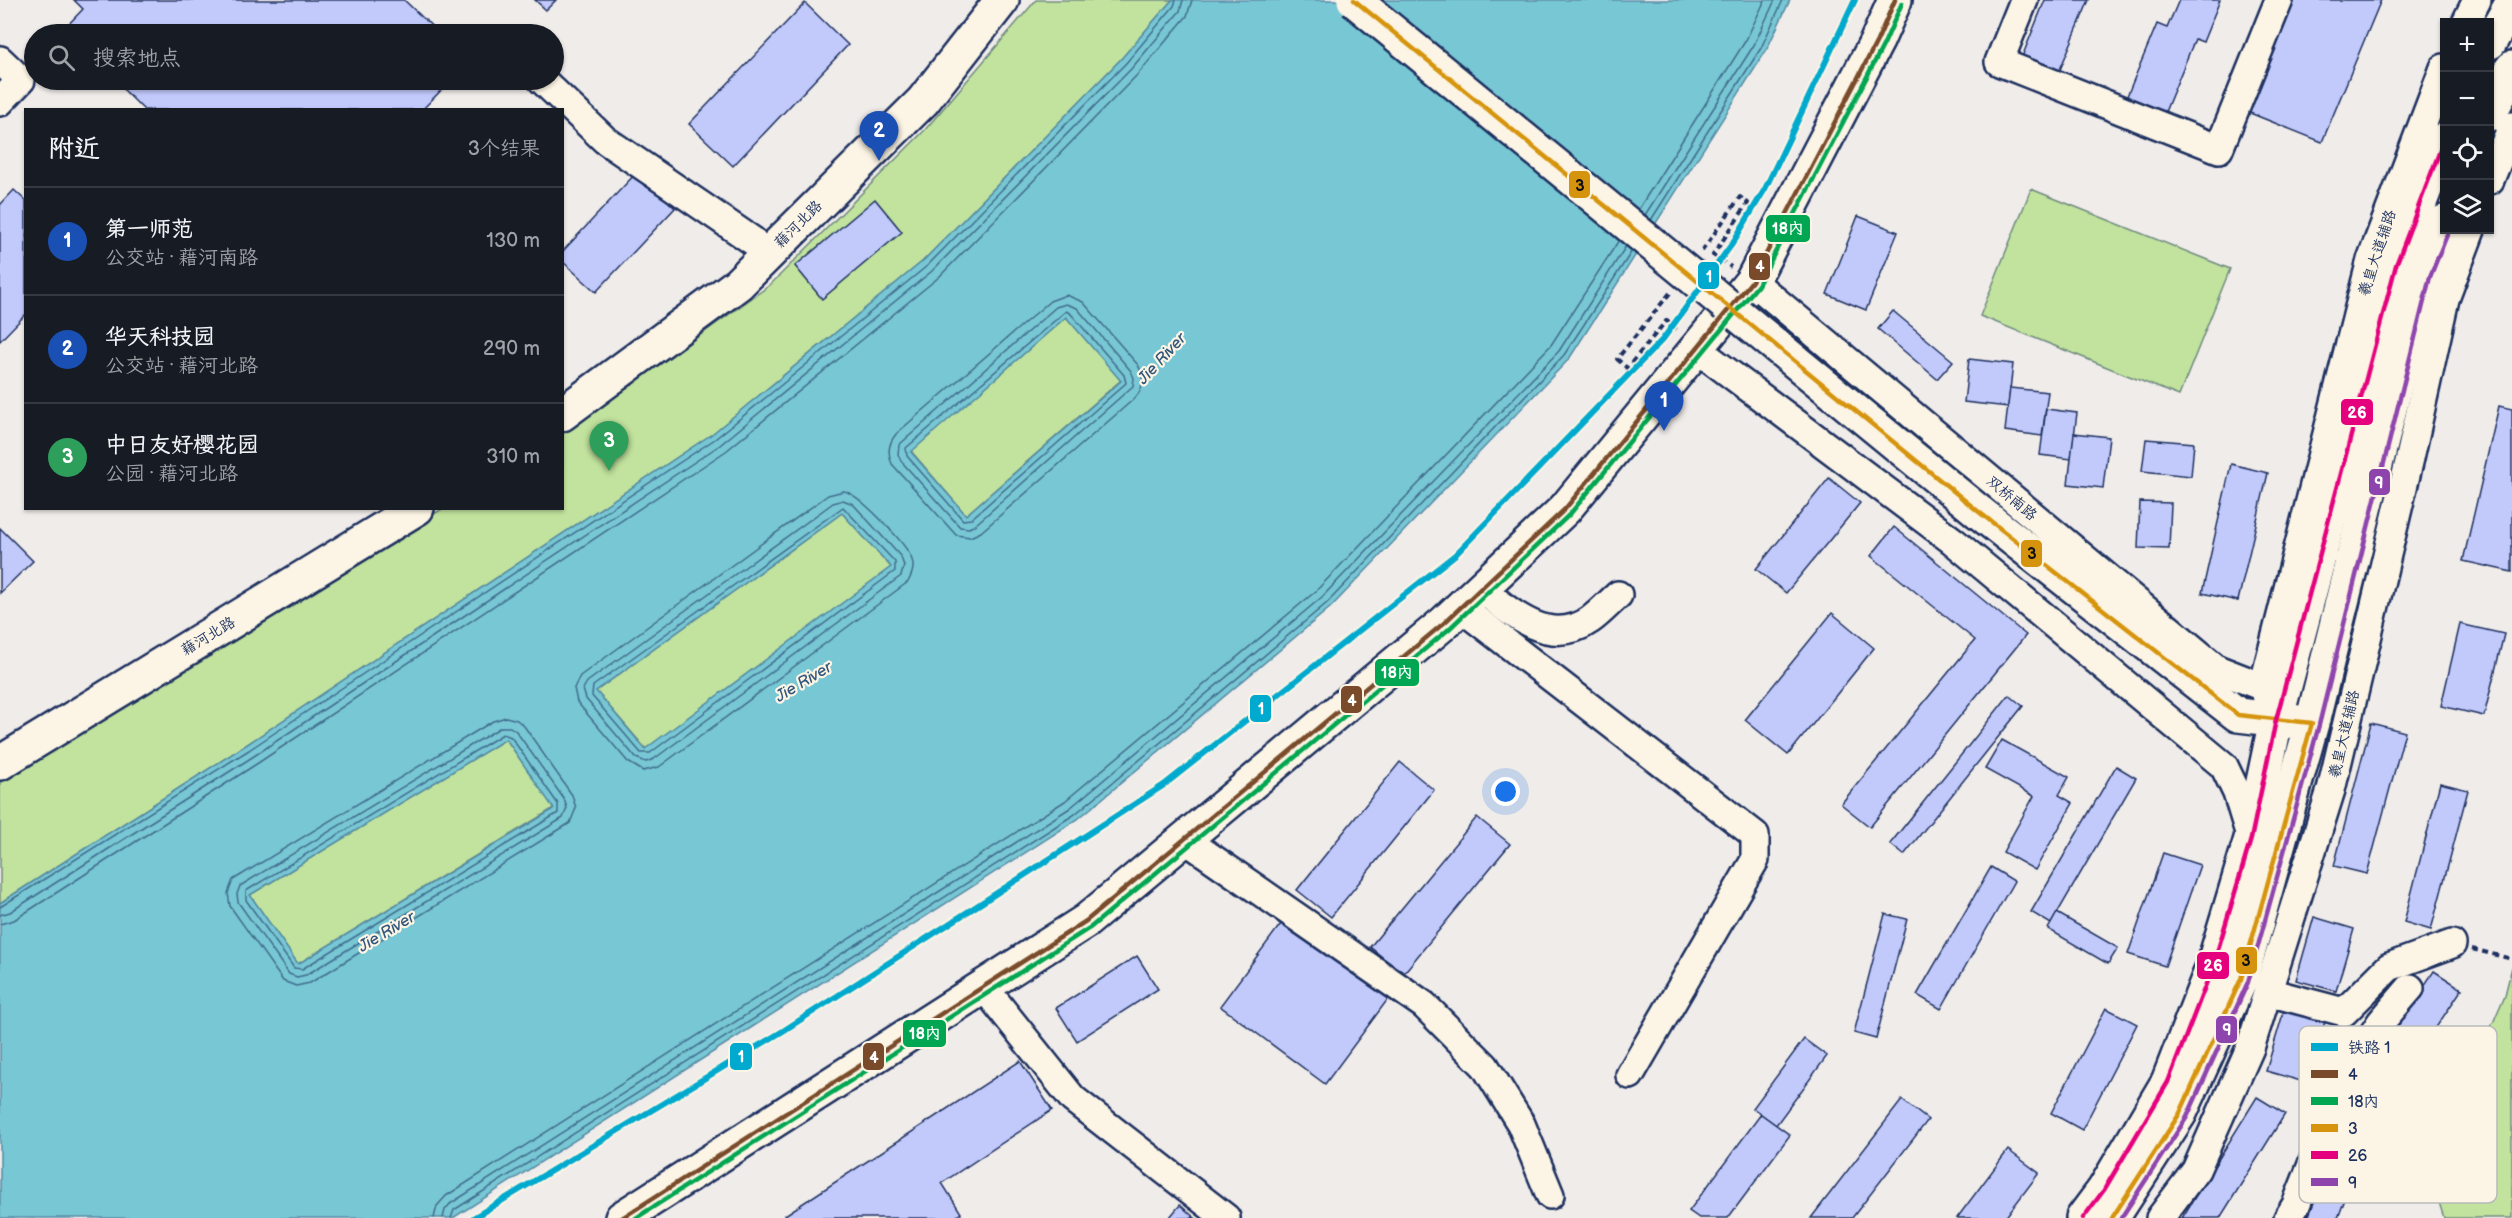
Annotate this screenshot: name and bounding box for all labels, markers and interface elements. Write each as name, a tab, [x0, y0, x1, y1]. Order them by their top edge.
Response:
map controls	[2440, 18, 2494, 234]
button: +	[2440, 18, 2494, 72]
search box	[24, 24, 564, 90]
icon: search	[45, 41, 78, 74]
text: 搜索地点	[93, 45, 181, 72]
button: −	[2440, 72, 2494, 126]
pin: 2	[860, 112, 898, 161]
button: locate	[2440, 126, 2494, 180]
text: 附近	[48, 134, 100, 165]
text: 3个结果	[468, 137, 540, 161]
line badge: 3	[1568, 170, 1591, 199]
text: 3	[1575, 177, 1585, 196]
button: layers	[2440, 180, 2494, 234]
street label: 藉河北路	[770, 196, 826, 252]
street label: 羲皇大道辅路	[2355, 207, 2400, 299]
line badge: 18内	[1765, 214, 1811, 243]
text: 第一师范	[105, 216, 193, 243]
text: 18内	[1772, 220, 1804, 239]
text: 1	[63, 229, 72, 253]
text: 130 m	[486, 229, 540, 253]
text: 公交站 · 藉河南路	[105, 246, 258, 270]
line badge: 4	[1748, 252, 1771, 281]
text: 4	[1755, 258, 1765, 277]
line badge: 1	[1697, 261, 1720, 290]
text: 1	[1706, 268, 1712, 287]
text: 华天科技园	[105, 324, 215, 351]
water label: Jie River	[1133, 329, 1191, 389]
text: 2	[62, 337, 73, 361]
text: 290 m	[483, 337, 540, 361]
text: 公交站 · 藉河北路	[105, 354, 258, 378]
pin: 1	[1644, 382, 1684, 431]
line badge: 26	[2340, 398, 2374, 426]
text: 26	[2347, 404, 2367, 423]
pin: 3	[590, 422, 628, 471]
text: 中日友好樱花园	[105, 432, 259, 459]
text: 3	[62, 445, 73, 469]
text: 310 m	[486, 445, 540, 469]
text: 公园 · 藉河北路	[105, 462, 238, 486]
line badge: 9	[2368, 468, 2391, 496]
street label: 双桥南路	[1983, 472, 2041, 525]
text: 9	[2374, 474, 2384, 493]
line badge: 3	[2020, 539, 2043, 568]
text: 3	[2027, 545, 2037, 564]
street label: 藉河北路	[178, 613, 239, 660]
water label: Jie River	[771, 657, 837, 707]
line badge: 18内	[1374, 658, 1420, 687]
text: 18内	[1381, 664, 1413, 683]
line badge: 4	[1340, 685, 1363, 714]
street label: 羲皇大道辅路	[2325, 688, 2364, 780]
text: 4	[1347, 692, 1357, 711]
line badge: 1	[1249, 694, 1272, 723]
text: 1	[1258, 700, 1264, 719]
your location	[1491, 777, 1520, 806]
water label: Jie River	[354, 907, 420, 957]
line badge: 3	[2235, 946, 2258, 975]
line badge: 26	[2196, 951, 2230, 980]
text: 3	[2241, 952, 2251, 971]
text: 26	[2203, 957, 2223, 976]
line badge: 9	[2215, 1015, 2238, 1044]
line badge: 18内	[902, 1019, 947, 1048]
text: 9	[2222, 1021, 2232, 1040]
text: 18内	[909, 1025, 941, 1044]
legend	[2299, 1026, 2497, 1203]
text: 铁路 1	[2348, 1039, 2391, 1058]
line badge: 1	[729, 1042, 753, 1071]
line badge: 4	[862, 1042, 885, 1071]
text: 1	[738, 1048, 744, 1067]
text: 4	[869, 1049, 879, 1068]
text: 4	[2348, 1066, 2358, 1085]
text: 18内	[2348, 1093, 2380, 1112]
text: 3	[2348, 1120, 2358, 1139]
text: 26	[2348, 1147, 2367, 1166]
text: 9	[2348, 1174, 2357, 1193]

